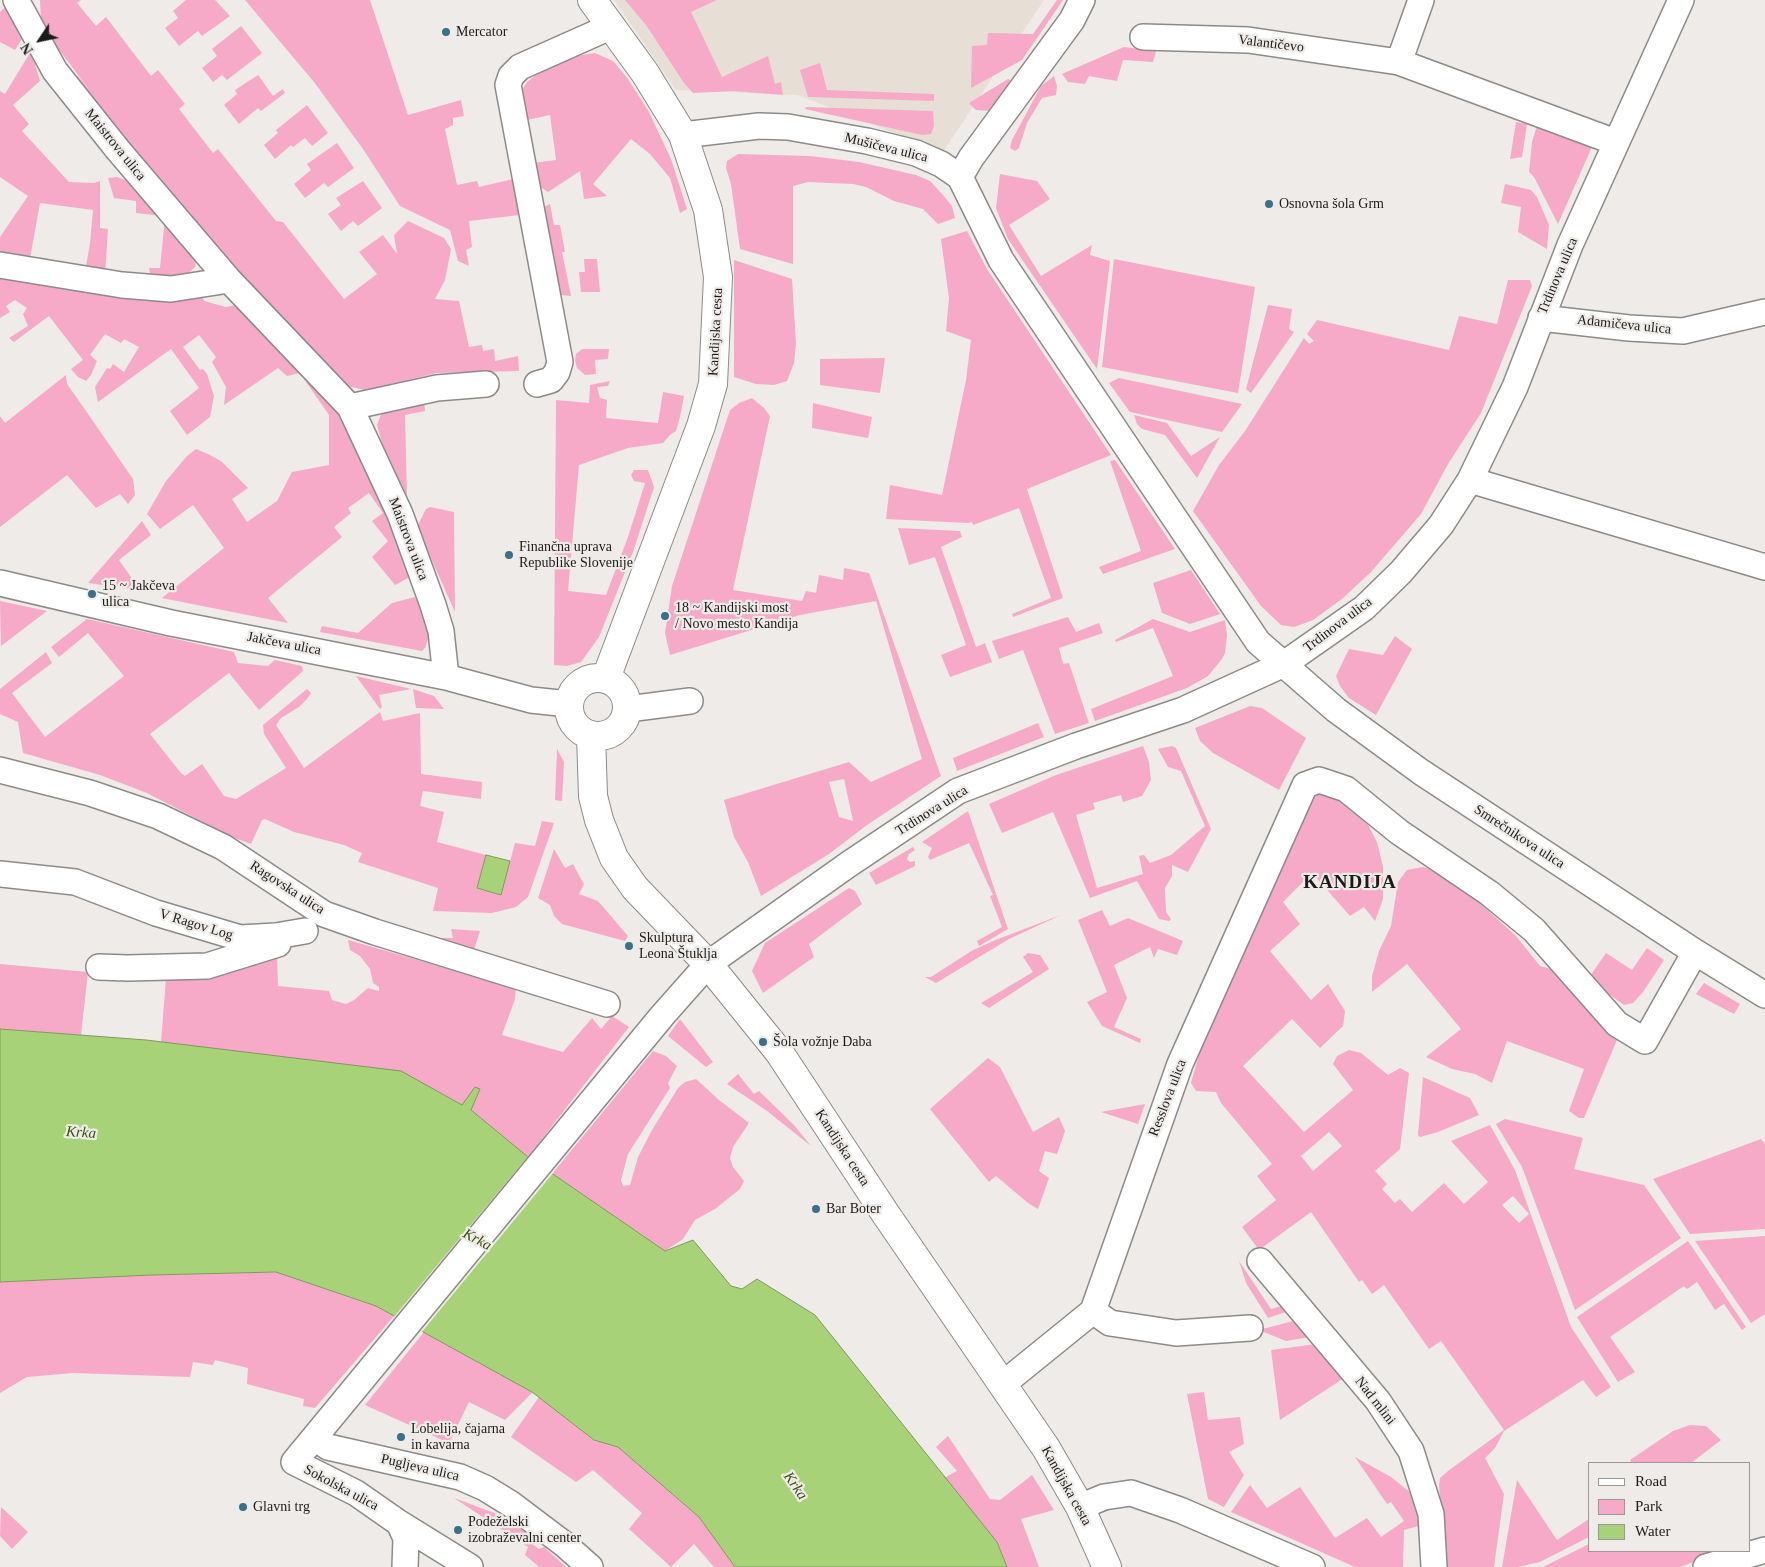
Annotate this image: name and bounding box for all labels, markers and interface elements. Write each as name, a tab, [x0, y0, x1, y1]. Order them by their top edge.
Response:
north arrow	[15, 15, 65, 65]
place label: Mercator	[456, 24, 507, 40]
marker: Mercator	[440, 26, 452, 38]
street label: Valantičevo	[1237, 32, 1305, 56]
text: N	[18, 40, 36, 57]
street label: Maistrova ulica	[81, 106, 149, 184]
street label: Mušičeva ulica	[843, 130, 929, 166]
place label: Osnovna šola Grm	[1279, 196, 1384, 212]
marker: Osnovna šola Grm	[1263, 198, 1275, 210]
street label: Trdinova ulica	[1534, 235, 1582, 317]
street label: Kandijska cesta	[705, 287, 727, 377]
street label: Adamičeva ulica	[1576, 312, 1672, 338]
street label: Maistrova ulica	[384, 495, 432, 583]
place label: Finančna uprava Republike Slovenije	[519, 539, 633, 572]
marker: Finančna uprava Republike Slovenije	[503, 549, 515, 561]
place label: 15 ~ Jakčeva ulica	[102, 578, 175, 610]
marker: 15 ~ Jakčeva ulica	[86, 588, 98, 600]
street label: Trdinova ulica	[1300, 594, 1376, 656]
place label: 18 ~ Kandijski most / Novo mesto Kandija	[675, 600, 798, 632]
marker: 18 ~ Kandijski most / Novo mesto Kandija	[659, 610, 671, 622]
street label: Jakčeva ulica	[246, 629, 322, 659]
street label: Trdinova ulica	[893, 782, 971, 840]
street label: Smrečnikova ulica	[1471, 801, 1567, 873]
street label: Ragovska ulica	[246, 858, 328, 918]
district label: KANDIJA	[1302, 872, 1398, 894]
street label: V Ragov Log	[157, 906, 235, 944]
place label: Skulptura Leona Štuklja	[639, 930, 717, 962]
marker: Skulptura Leona Štuklja	[623, 940, 635, 952]
place label: Šola vožnje Daba	[773, 1034, 872, 1050]
marker: Šola vožnje Daba	[757, 1036, 769, 1048]
street label: Resslova ulica	[1146, 1057, 1190, 1139]
street label: Kandijska cesta	[811, 1106, 873, 1190]
water label: Krka	[65, 1123, 97, 1143]
place label: Bar Boter	[826, 1201, 881, 1217]
marker: Bar Boter	[810, 1203, 822, 1215]
water label: Krka	[460, 1225, 494, 1255]
street label: Nad mlini	[1351, 1374, 1399, 1428]
place label: Lobelija, čajarna in kavarna	[411, 1421, 505, 1454]
marker: Lobelija, čajarna in kavarna	[395, 1431, 407, 1443]
street label: Kandijska cesta	[1037, 1443, 1095, 1529]
street label: Pugljeva ulica	[379, 1451, 461, 1485]
street label: Sokolska ulica	[301, 1461, 381, 1515]
legend	[1588, 1462, 1750, 1552]
water label: Krka	[779, 1469, 811, 1503]
text: Road	[1635, 1473, 1667, 1489]
text: Park	[1635, 1498, 1663, 1514]
place label: Glavni trg	[253, 1499, 310, 1515]
marker: Glavni trg	[237, 1501, 249, 1513]
place label: Podeželski izobraževalni center	[468, 1514, 581, 1546]
text: Water	[1635, 1523, 1670, 1539]
marker: Podeželski izobraževalni center	[452, 1524, 464, 1536]

